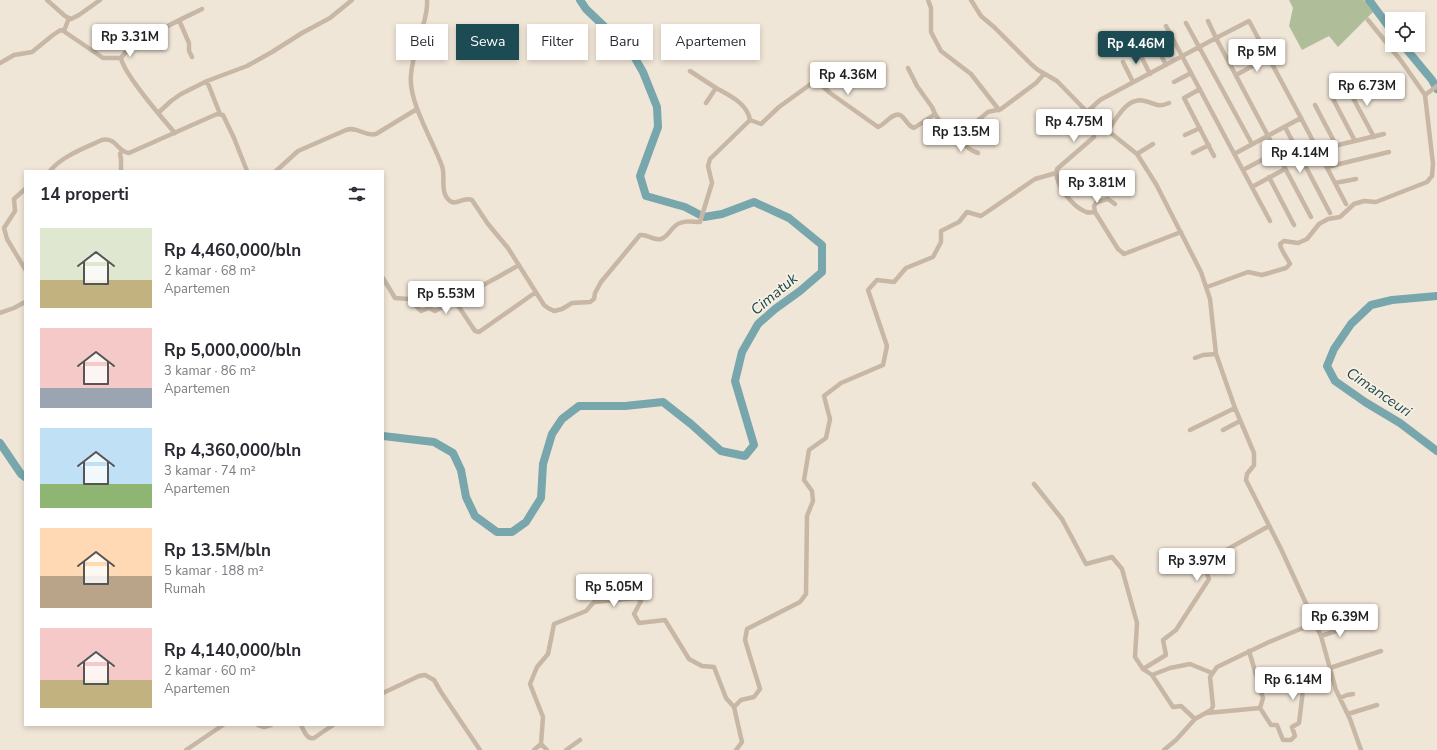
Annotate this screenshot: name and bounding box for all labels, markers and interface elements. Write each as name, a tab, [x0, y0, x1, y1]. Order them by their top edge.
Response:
map controls	[1385, 12, 1425, 52]
button: locate	[1385, 12, 1425, 52]
pin: Rp 3.31M	[89, 24, 171, 58]
chip: Beli	[396, 24, 448, 60]
chip: Sewa	[456, 24, 519, 60]
chip: Filter	[527, 24, 588, 60]
chip: Baru	[596, 24, 653, 60]
chip: Apartemen	[661, 24, 760, 60]
text: Rp 3.31M	[101, 28, 159, 46]
pin: Rp 4.46M	[1095, 31, 1177, 65]
text: Rp 4.46M	[1107, 35, 1165, 53]
pin: Rp 5M	[1229, 39, 1285, 73]
text: Rp 5M	[1237, 43, 1277, 61]
pin: Rp 4.36M	[807, 62, 889, 96]
text: Rp 4.36M	[819, 66, 877, 84]
pin: Rp 6.73M	[1326, 73, 1408, 107]
text: Rp 6.73M	[1338, 77, 1396, 95]
pin: Rp 4.75M	[1033, 109, 1115, 143]
text: Rp 4.75M	[1045, 113, 1103, 131]
pin: Rp 13.5M	[920, 119, 1002, 153]
text: Rp 13.5M	[932, 123, 990, 141]
pin: Rp 4.14M	[1259, 140, 1341, 174]
text: Rp 4.14M	[1271, 144, 1329, 162]
pin: Rp 3.81M	[1056, 170, 1138, 204]
text: Rp 3.81M	[1068, 174, 1126, 192]
text: 14 properti	[40, 183, 129, 206]
icon: filters	[346, 183, 368, 205]
text: Rp 4,460,000/bln	[164, 239, 301, 262]
icon: home	[72, 244, 120, 292]
text: 2 kamar · 68 m²	[164, 262, 256, 280]
water label: Cimatuk	[746, 268, 802, 320]
text: Apartemen	[164, 280, 230, 298]
pin: Rp 5.53M	[405, 281, 487, 315]
text: Rp 5.53M	[417, 285, 475, 303]
text: Rp 5,000,000/bln	[164, 339, 301, 362]
icon: home	[72, 344, 120, 392]
text: 3 kamar · 86 m²	[164, 362, 256, 380]
water label: Cimanceuri	[1342, 363, 1416, 422]
text: Apartemen	[164, 380, 230, 398]
text: Rp 4,360,000/bln	[164, 439, 301, 462]
icon: home	[72, 444, 120, 492]
text: 3 kamar · 74 m²	[164, 462, 256, 480]
text: Apartemen	[164, 480, 230, 498]
text: Rp 13.5M/bln	[164, 539, 271, 562]
icon: home	[72, 544, 120, 592]
pin: Rp 3.97M	[1156, 548, 1238, 582]
text: Rp 3.97M	[1168, 552, 1226, 570]
text: 5 kamar · 188 m²	[164, 562, 264, 580]
pin: Rp 5.05M	[573, 574, 655, 608]
text: Rp 5.05M	[585, 578, 643, 596]
text: Rumah	[164, 580, 205, 598]
pin: Rp 6.39M	[1299, 604, 1381, 638]
text: Rp 6.39M	[1311, 608, 1369, 626]
text: Rp 4,140,000/bln	[164, 639, 301, 662]
icon: home	[72, 644, 120, 692]
text: 2 kamar · 60 m²	[164, 662, 256, 680]
pin: Rp 6.14M	[1252, 667, 1334, 701]
text: Rp 6.14M	[1264, 671, 1322, 689]
text: Apartemen	[164, 680, 230, 698]

